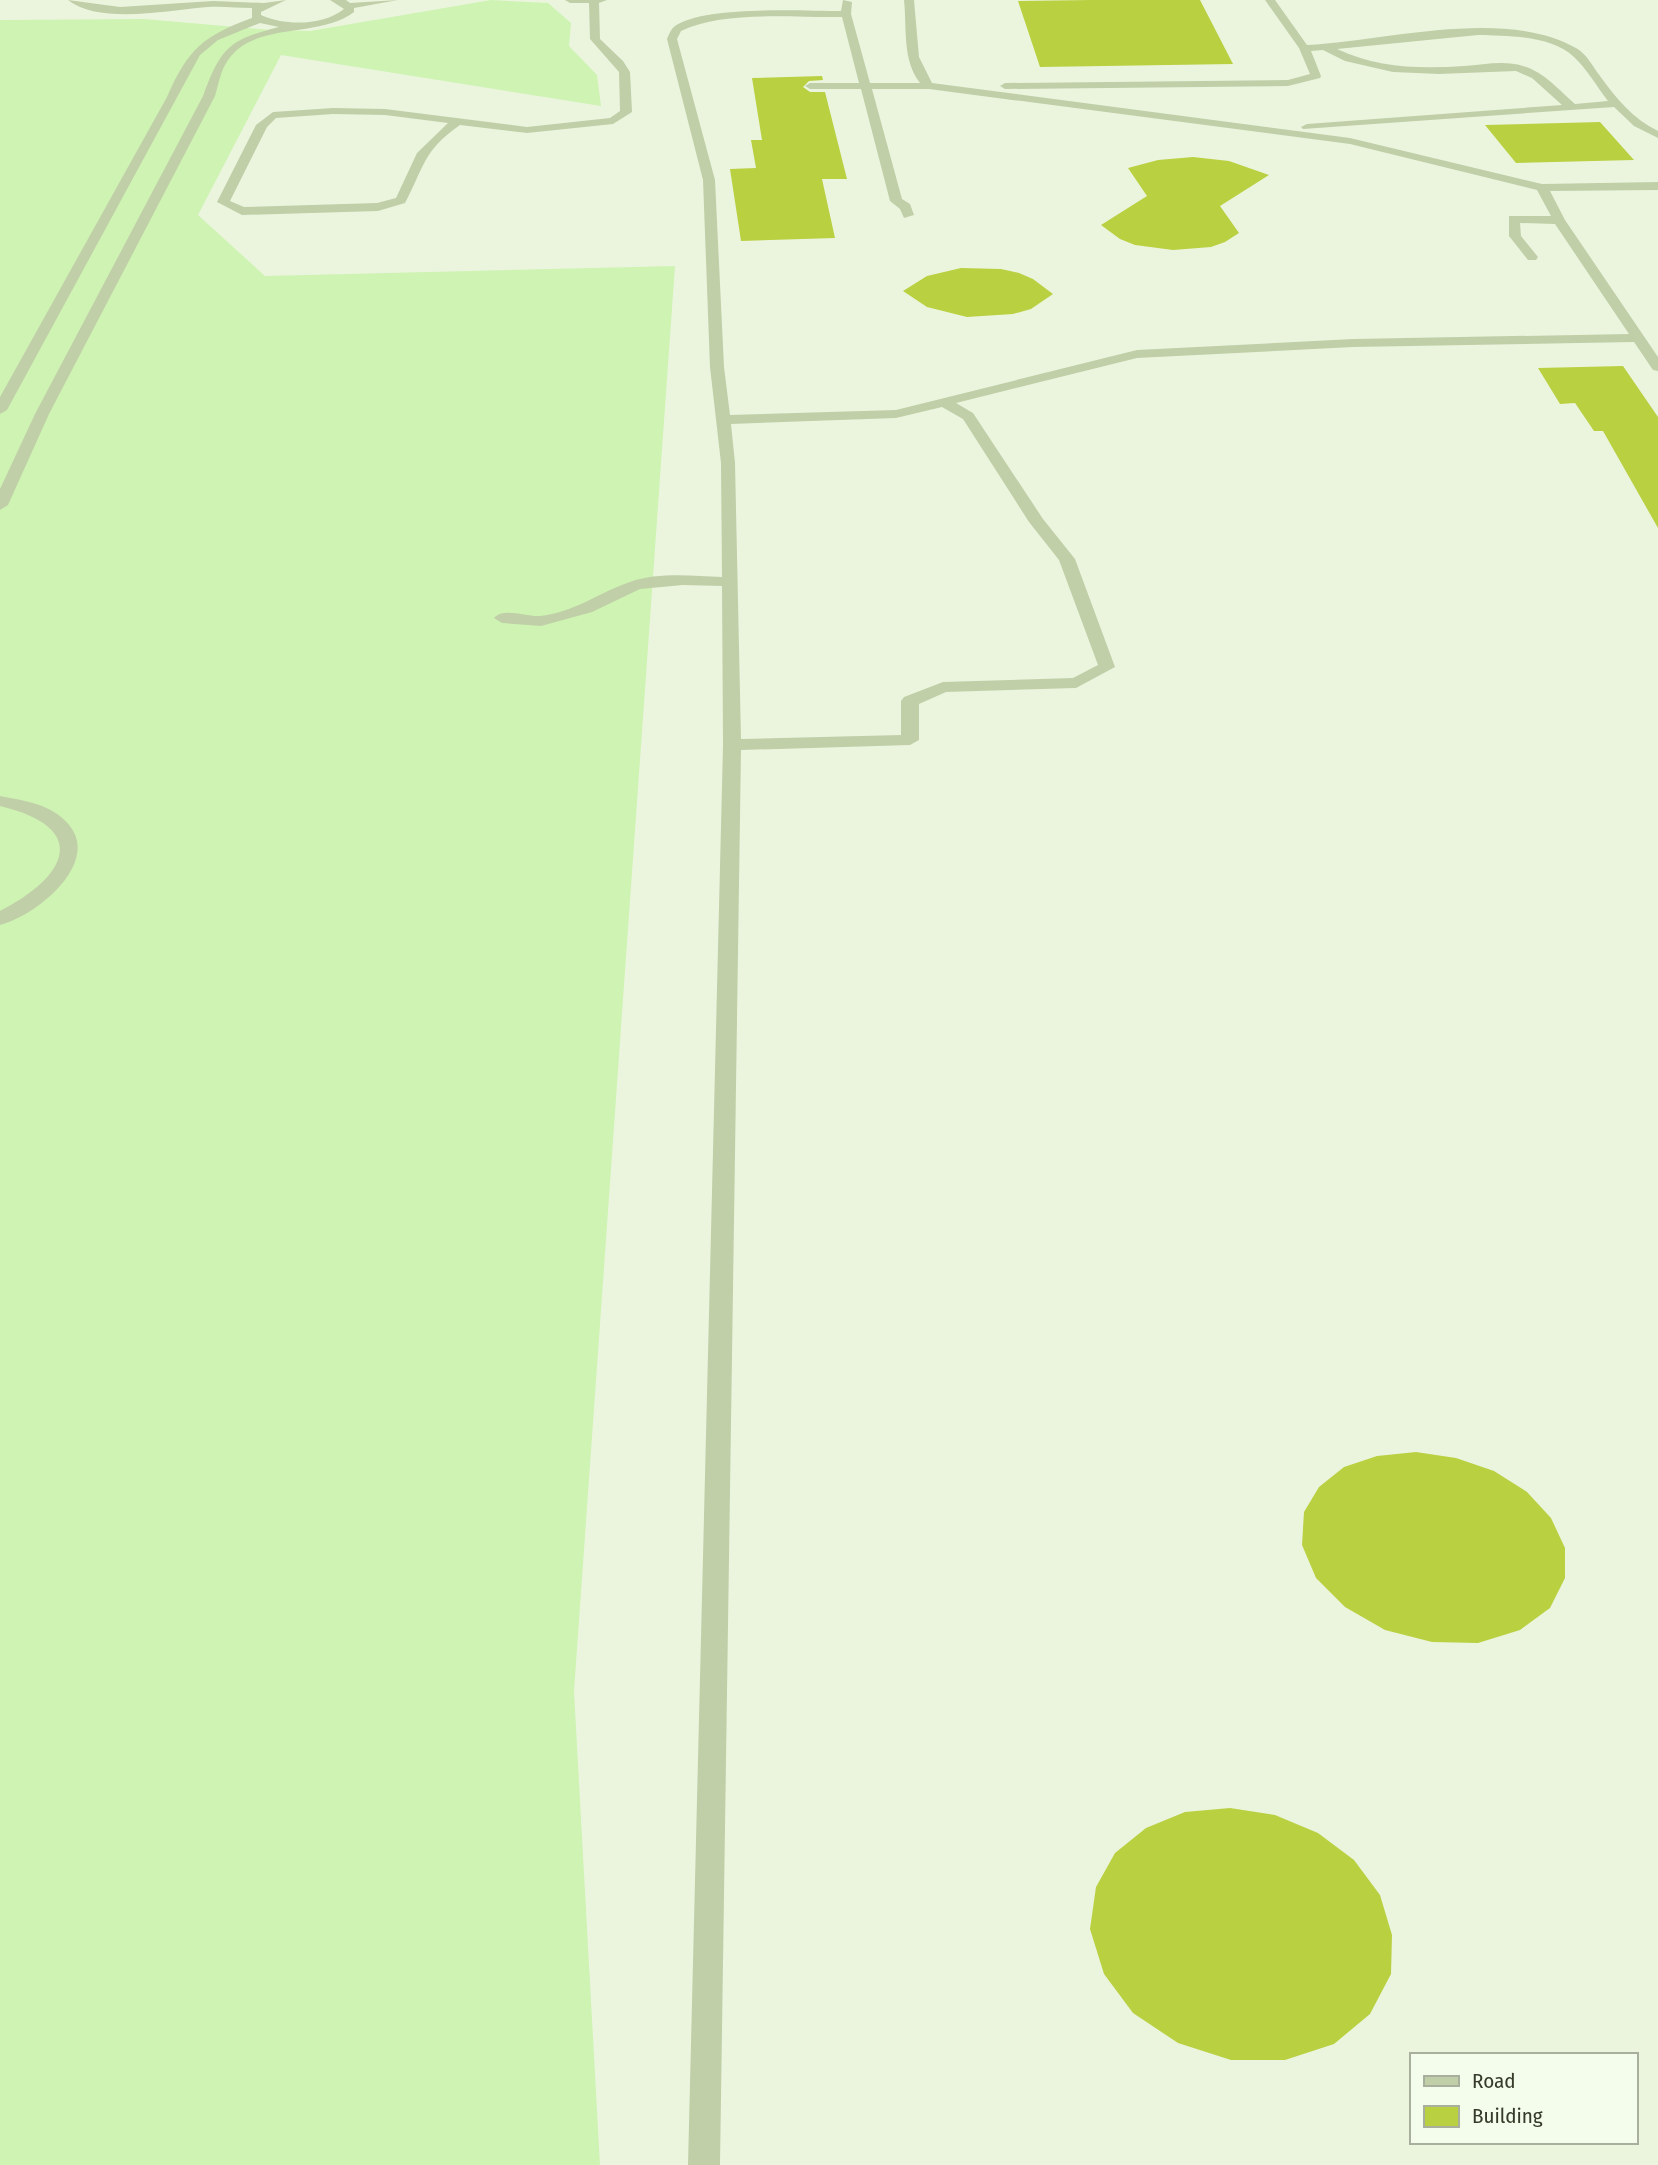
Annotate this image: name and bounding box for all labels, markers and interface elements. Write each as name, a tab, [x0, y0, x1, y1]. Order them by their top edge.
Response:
legend	[1410, 2053, 1637, 2144]
text: Road	[1472, 2068, 1516, 2094]
text: Building	[1472, 2103, 1543, 2129]

